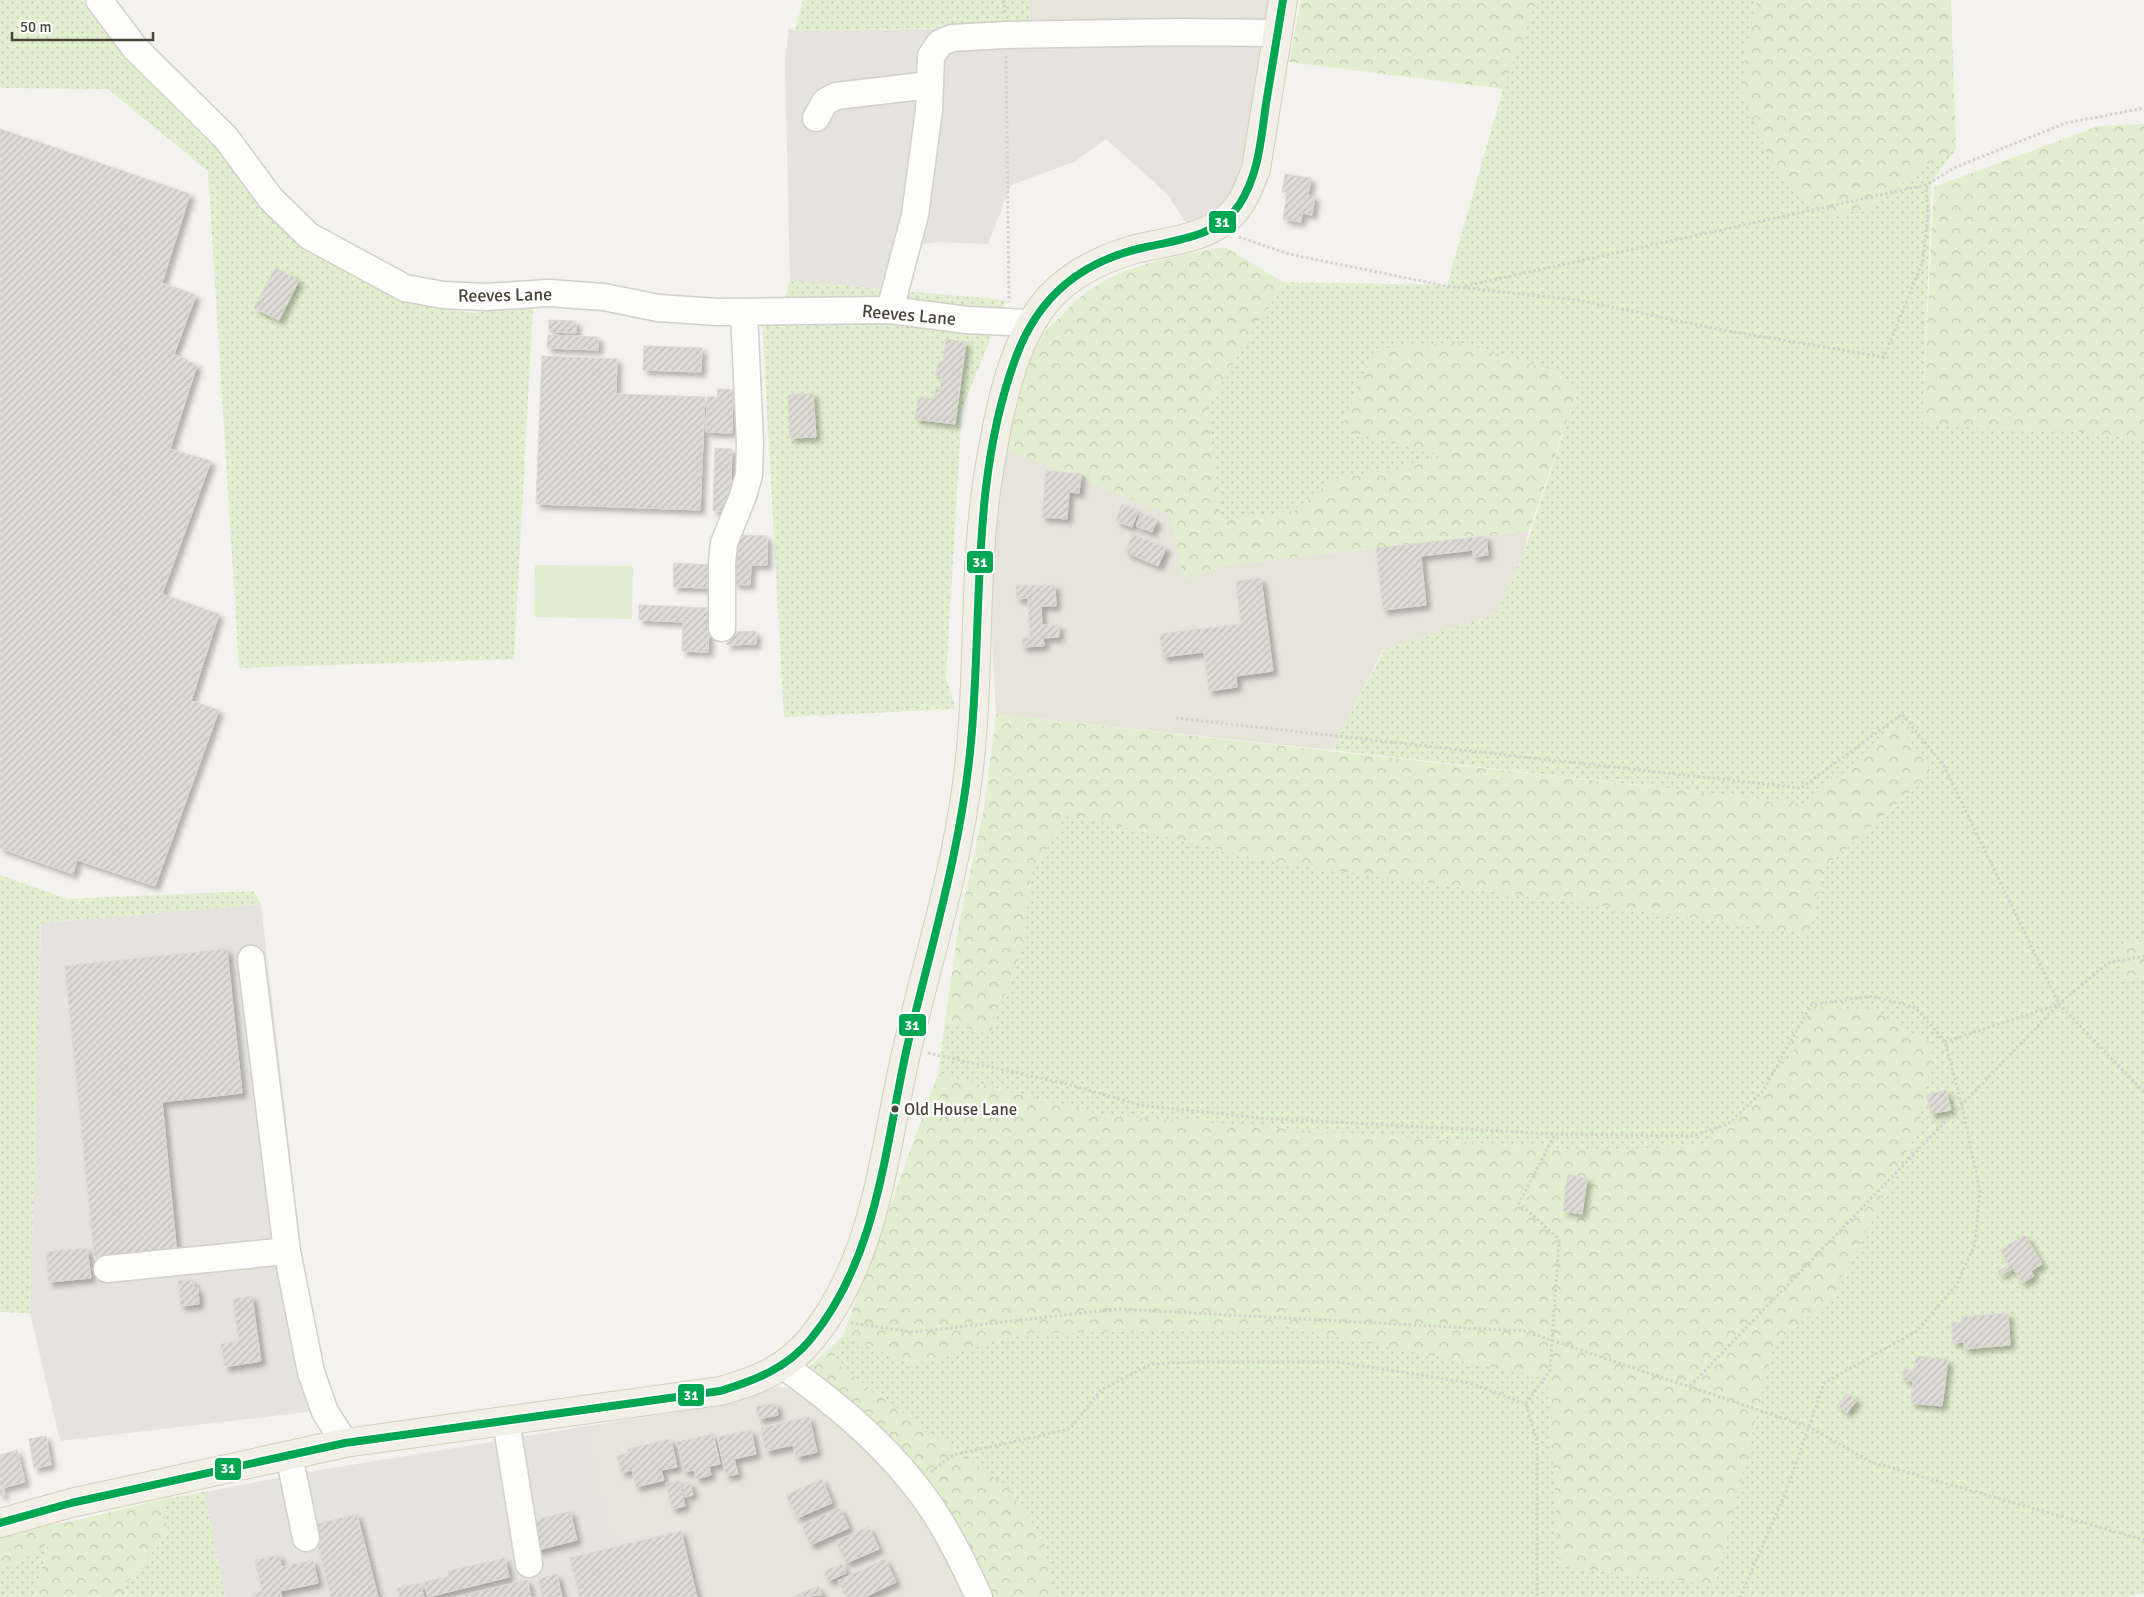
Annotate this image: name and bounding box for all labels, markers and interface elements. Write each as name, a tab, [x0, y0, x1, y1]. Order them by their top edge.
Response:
scale bar	[12, 10, 154, 42]
text: 50 m	[20, 18, 51, 36]
line badge: 31	[1208, 210, 1237, 234]
text: 31	[1214, 214, 1230, 231]
street label: Reeves Lane	[458, 283, 552, 307]
street label: Reeves Lane	[861, 300, 957, 330]
line badge: 31	[966, 550, 994, 574]
text: 31	[972, 554, 988, 571]
line badge: 31	[898, 1013, 927, 1037]
text: 31	[904, 1017, 920, 1034]
place label: Old House Lane	[904, 1099, 1017, 1120]
marker: Old House Lane	[890, 1104, 900, 1114]
line badge: 31	[677, 1383, 705, 1407]
text: 31	[683, 1387, 699, 1404]
line badge: 31	[214, 1457, 242, 1481]
text: 31	[220, 1460, 236, 1477]

